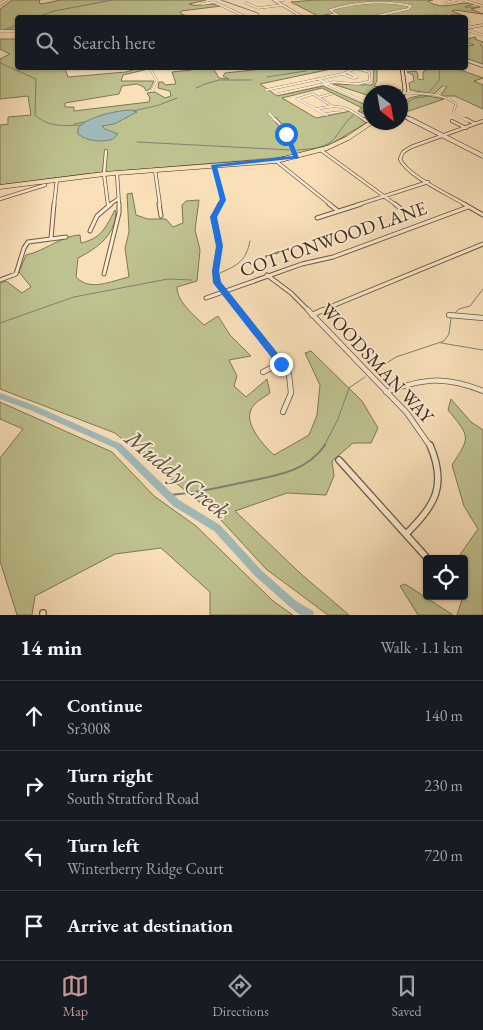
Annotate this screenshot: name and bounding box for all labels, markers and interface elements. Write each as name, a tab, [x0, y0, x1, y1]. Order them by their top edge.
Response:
search box	[15, 15, 468, 70]
icon: search	[33, 29, 61, 57]
text: Search here	[73, 30, 155, 55]
north arrow	[363, 85, 408, 130]
route start	[275, 123, 298, 146]
street label: COTTONWOOD LANE	[236, 195, 430, 283]
street label: WOODSMAN WAY	[315, 298, 440, 429]
route end	[270, 353, 293, 376]
water label: Muddy Creek	[118, 421, 237, 526]
map controls	[423, 555, 468, 600]
button: locate	[423, 555, 468, 600]
text: 14 min	[20, 634, 82, 661]
text: Walk · 1.1 km	[380, 637, 463, 658]
text: Continue	[67, 693, 142, 718]
icon: ahead	[20, 702, 48, 730]
text: 140 m	[424, 705, 463, 726]
text: Sr3008	[67, 718, 111, 739]
text: Turn right	[67, 763, 153, 788]
icon: right	[20, 772, 48, 800]
text: 230 m	[424, 775, 463, 796]
text: South Stratford Road	[67, 788, 199, 809]
text: Turn left	[67, 833, 139, 858]
icon: left	[20, 842, 48, 870]
text: 720 m	[424, 845, 463, 866]
text: Winterberry Ridge Court	[67, 858, 224, 879]
icon: arrive	[20, 912, 48, 940]
text: Arrive at destination	[67, 913, 233, 938]
tab: Map	[61, 972, 89, 1020]
tab: Directions	[212, 972, 269, 1020]
tab: Saved	[392, 972, 422, 1020]

